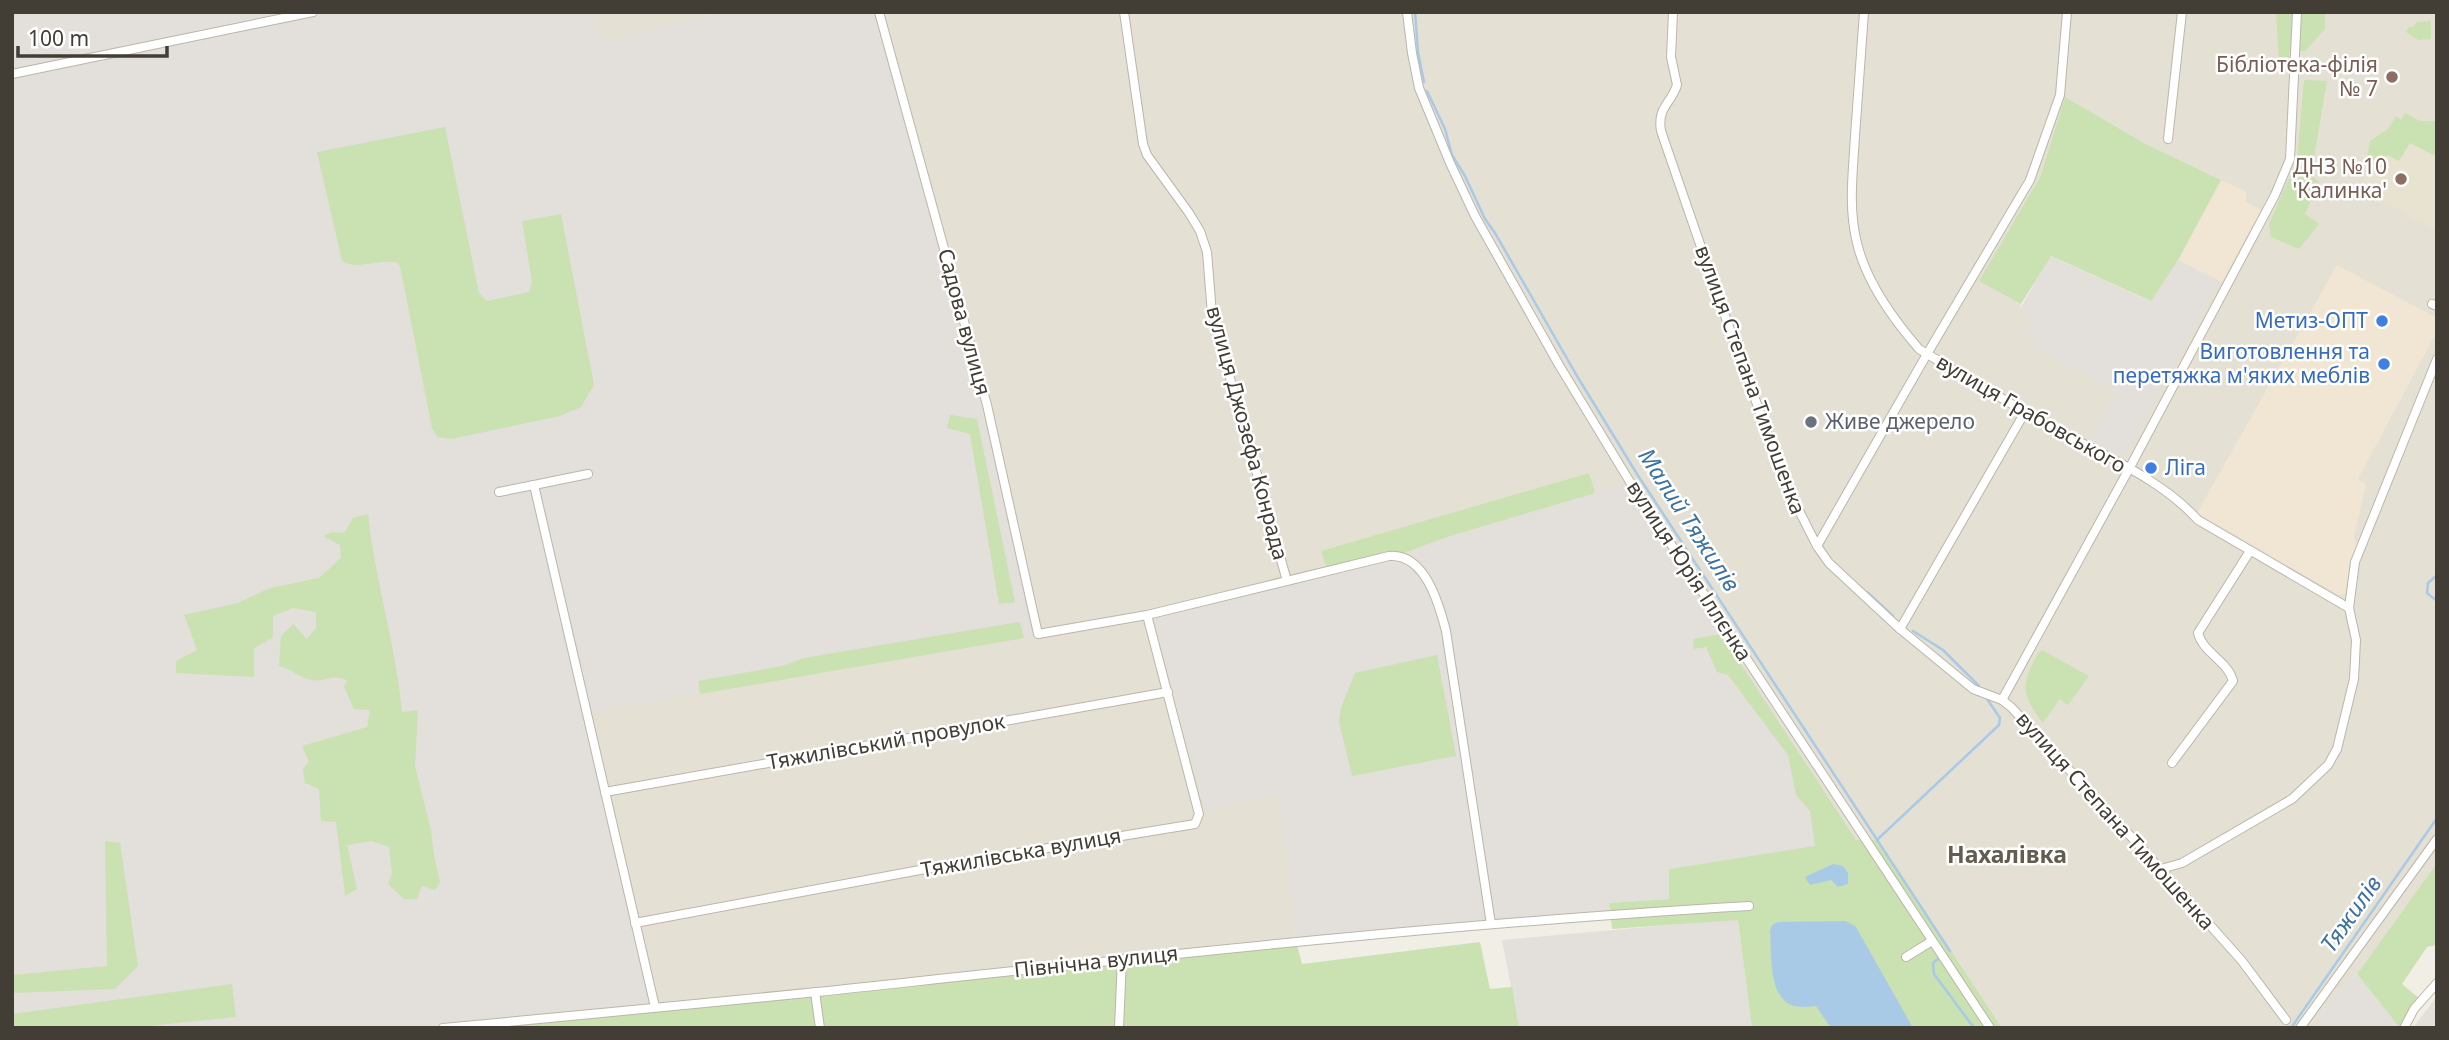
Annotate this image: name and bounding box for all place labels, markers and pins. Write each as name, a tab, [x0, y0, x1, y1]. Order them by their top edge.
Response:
place label: Бібліотека-філія № 7	[2216, 50, 2378, 102]
marker: Бібліотека-філія № 7	[2384, 69, 2400, 85]
place label: ДНЗ №10 'Калинка'	[2293, 152, 2387, 204]
marker: ДНЗ №10 'Калинка'	[2393, 171, 2409, 187]
place label: Метиз-ОПТ	[2255, 306, 2368, 334]
marker: Метиз-ОПТ	[2374, 313, 2390, 329]
place label: Виготовлення та перетяжка м'яких меблів	[2113, 337, 2370, 389]
marker: Виготовлення та перетяжка м'яких меблів	[2376, 356, 2392, 372]
place label: Живе джерело	[1825, 407, 1975, 435]
marker: Живе джерело	[1803, 414, 1819, 430]
place label: Ліга	[2165, 453, 2206, 481]
marker: Ліга	[2143, 460, 2159, 476]

